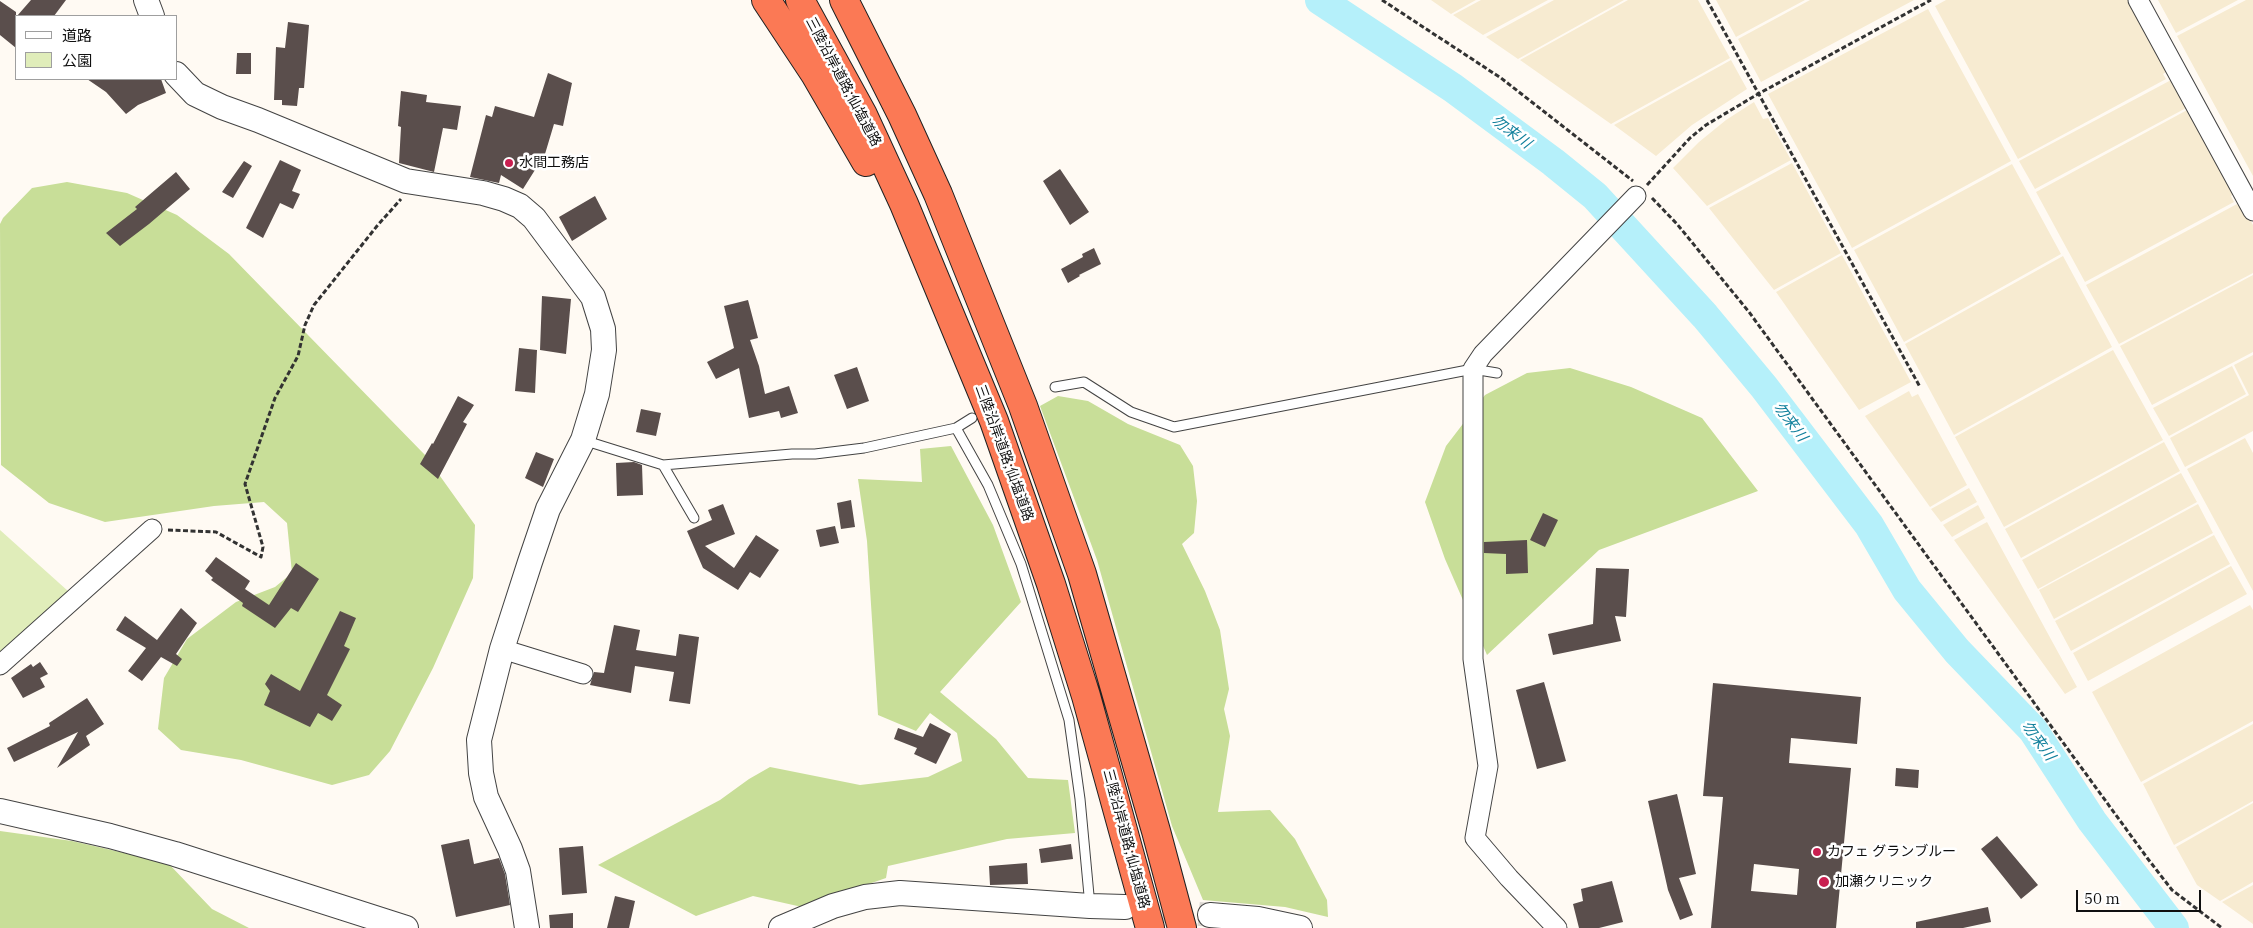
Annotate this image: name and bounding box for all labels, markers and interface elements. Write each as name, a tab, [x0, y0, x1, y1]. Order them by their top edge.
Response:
street label: 三陸沿岸道路;仙塩道路	[802, 14, 884, 150]
legend	[15, 15, 178, 80]
text: 道路	[62, 26, 92, 45]
text: 公園	[62, 51, 92, 70]
water label: 勿来川	[1488, 111, 1534, 153]
place label: 水間工務店	[519, 155, 589, 171]
marker: 水間工務店	[503, 157, 515, 169]
street label: 三陸沿岸道路;仙塩道路	[971, 382, 1037, 524]
water label: 勿来川	[1769, 399, 1811, 445]
water label: 勿来川	[2017, 718, 2059, 764]
street label: 三陸沿岸道路;仙塩道路	[1099, 767, 1153, 911]
place label: カフェ グランブルー	[1827, 844, 1956, 860]
marker: カフェ グランブルー	[1811, 846, 1823, 858]
place label: 加瀬クリニック	[1835, 874, 1933, 890]
marker: 加瀬クリニック	[1817, 875, 1831, 889]
scale bar	[2078, 880, 2203, 912]
text: 50 m	[2084, 889, 2120, 908]

